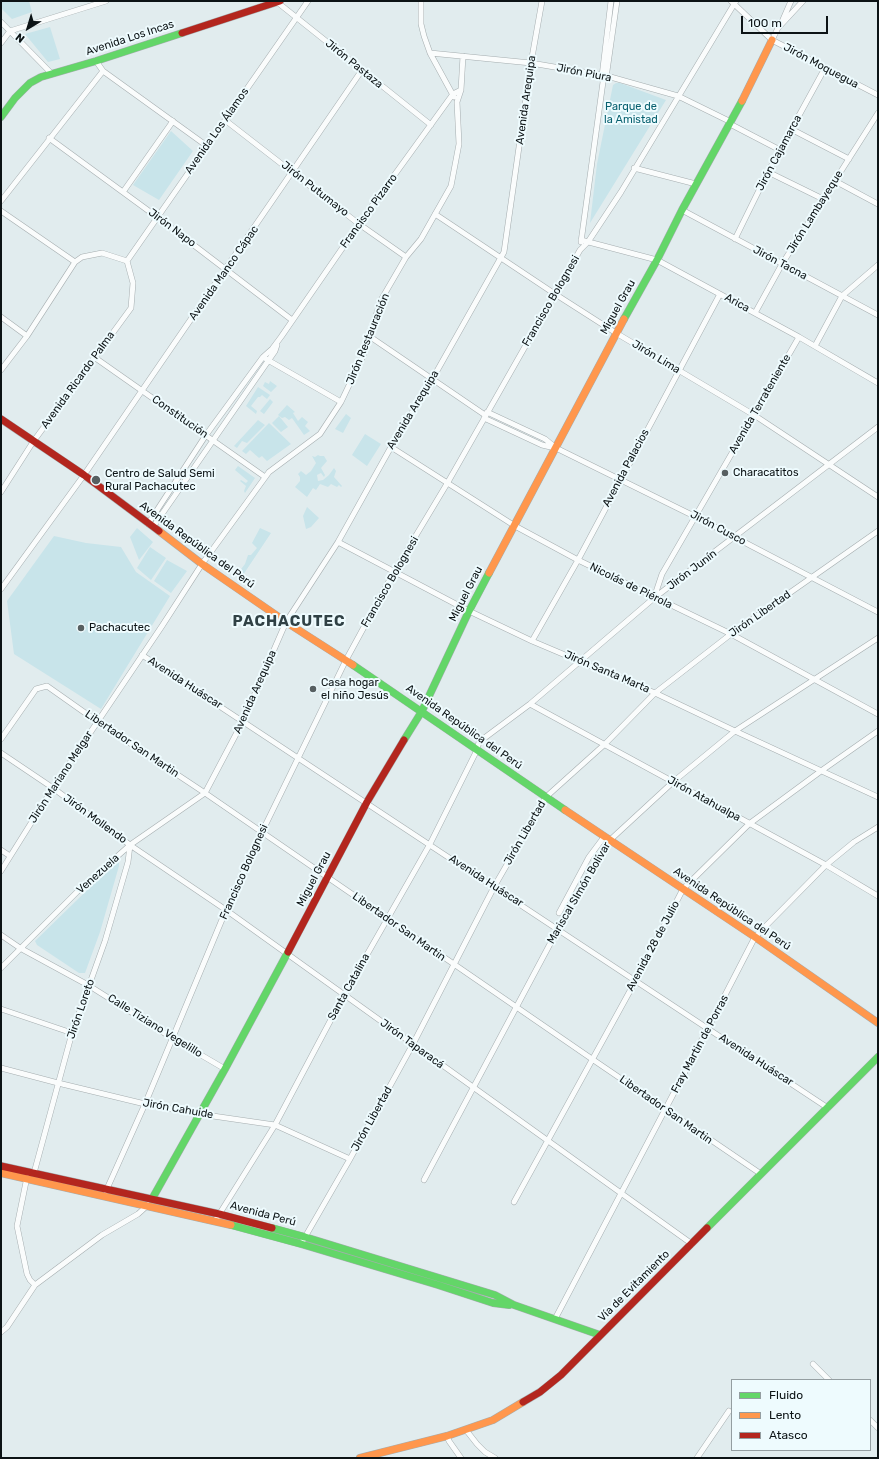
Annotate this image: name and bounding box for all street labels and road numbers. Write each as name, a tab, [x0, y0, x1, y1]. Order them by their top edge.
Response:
street label: Avenida Los Incas	[84, 18, 176, 58]
street label: Jirón Pastaza	[323, 37, 385, 91]
street label: Jirón Moquegua	[781, 41, 861, 91]
street label: Avenida Arequipa	[513, 55, 539, 145]
street label: Jirón Piura	[555, 61, 613, 85]
street label: Avenida Los Álamos	[182, 85, 252, 177]
street label: Jirón Cajamarca	[753, 113, 805, 193]
street label: Jirón Putumayo	[279, 159, 351, 219]
street label: Jirón Lambayeque	[784, 168, 846, 256]
street label: Francisco Pizarro	[338, 171, 400, 251]
street label: Jirón Napo	[146, 206, 198, 250]
street label: Avenida Manco Cápac	[186, 223, 262, 323]
street label: Jirón Tacna	[751, 243, 809, 283]
street label: Francisco Bolognesi	[520, 253, 582, 349]
street label: Miguel Grau	[598, 277, 638, 337]
street label: Jirón Restauración	[344, 291, 392, 387]
street label: Arica	[722, 291, 752, 315]
street label: Avenida Ricardo Palma	[38, 329, 118, 431]
street label: Jirón Lima	[629, 337, 683, 377]
street label: Avenida Terrateniente	[726, 352, 794, 456]
street label: Avenida Arequipa	[384, 368, 442, 452]
street label: Constitución	[149, 393, 211, 441]
street label: Avenida Palacios	[600, 427, 652, 509]
street label: Avenida República del Perú	[137, 499, 257, 591]
street label: Jirón Cusco	[688, 508, 748, 548]
street label: Francisco Bolognesi	[359, 534, 421, 630]
street label: Jirón Junín	[664, 547, 720, 593]
street label: Nicolás de Piérola	[588, 560, 674, 612]
street label: Miguel Grau	[446, 564, 486, 624]
street label: Jirón Libertad	[727, 588, 793, 640]
street label: Avenida Arequipa	[231, 648, 279, 736]
street label: Jirón Santa Marta	[562, 648, 652, 696]
street label: Avenida Huáscar	[145, 654, 225, 712]
street label: Avenida República del Perú	[403, 682, 525, 772]
street label: Libertador San Martin	[82, 708, 182, 780]
street label: Jirón Mariano Melgar	[26, 728, 96, 826]
street label: Jirón Atahualpa	[665, 773, 743, 825]
street label: Jirón Mollendo	[61, 791, 129, 847]
street label: Jirón Libertad	[501, 799, 549, 867]
street label: Francisco Bolognesi	[217, 822, 271, 922]
street label: Mariscal SImón Bolívar	[544, 840, 614, 946]
street label: Miguel Grau	[294, 849, 334, 909]
street label: Venezuela	[74, 851, 122, 897]
street label: Avenida Huáscar	[446, 852, 526, 910]
street label: Avenida República del Perú	[671, 865, 793, 953]
street label: Libertador San Martin	[350, 890, 448, 964]
street label: Avenida 28 de Julio	[624, 899, 682, 993]
street label: Santa Catalina	[325, 951, 373, 1023]
street label: Jirón Loreto	[65, 977, 97, 1041]
street label: Calle Tiziano Vegelillo	[105, 991, 205, 1061]
street label: Fray Martin de Porras	[669, 993, 731, 1095]
street label: Jirón Taparacá	[377, 1016, 447, 1072]
street label: Avenida Huáscar	[716, 1031, 796, 1089]
street label: Libertador San Martin	[617, 1073, 715, 1147]
street label: Jirón Libertad	[349, 1084, 395, 1154]
street label: Jirón Cahuide	[142, 1096, 214, 1122]
street label: Avenida Perú	[229, 1199, 297, 1229]
street label: Vía de Evitamiento	[596, 1248, 672, 1324]

